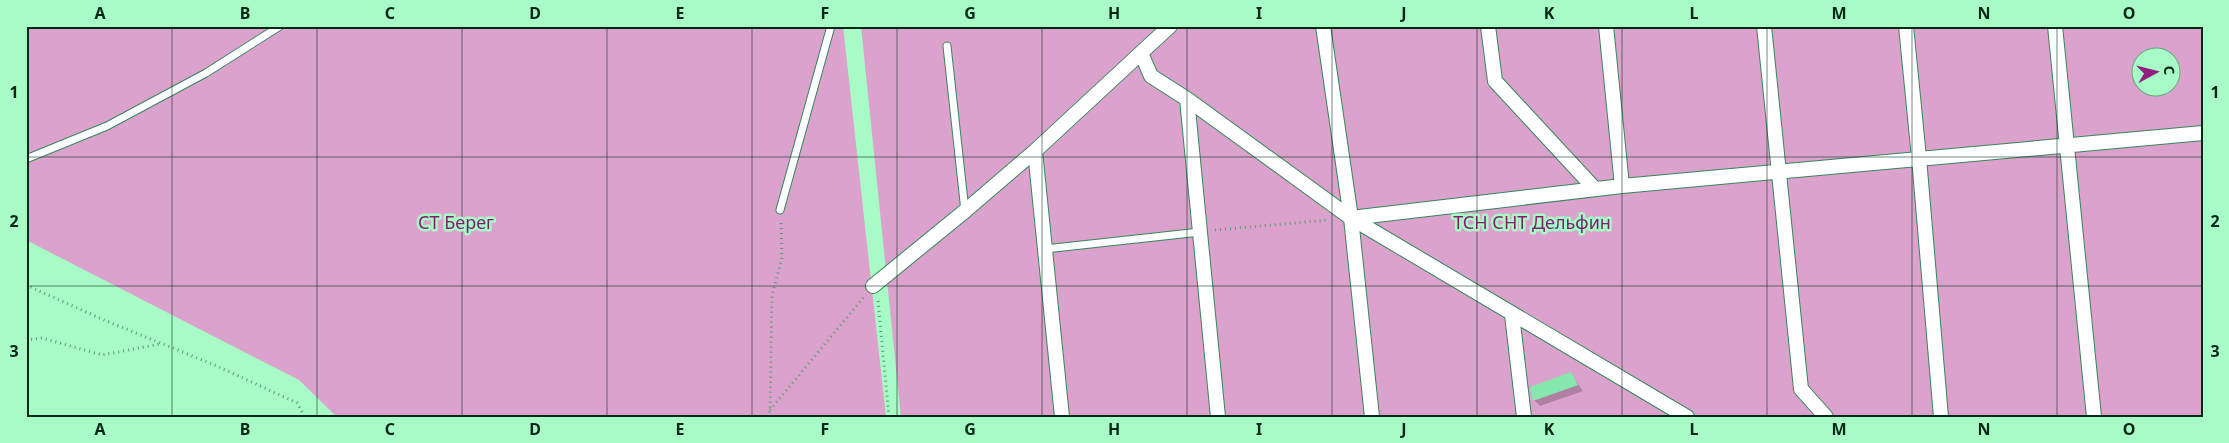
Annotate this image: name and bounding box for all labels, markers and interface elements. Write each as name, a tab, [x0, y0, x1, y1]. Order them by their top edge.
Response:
text: A	[94, 2, 106, 24]
text: B	[240, 2, 250, 24]
text: C	[385, 2, 395, 24]
text: D	[529, 2, 541, 24]
text: E	[676, 2, 685, 24]
text: F	[821, 2, 829, 24]
text: G	[964, 2, 976, 24]
text: H	[1108, 2, 1120, 24]
text: I	[1256, 2, 1262, 24]
text: J	[1399, 2, 1407, 24]
text: K	[1544, 2, 1555, 24]
text: L	[1690, 2, 1699, 24]
text: M	[1831, 2, 1847, 24]
text: N	[1977, 2, 1991, 24]
text: O	[2123, 2, 2135, 24]
north arrow	[2132, 48, 2182, 98]
text: С	[2159, 65, 2179, 76]
text: 1	[9, 81, 19, 103]
text: 1	[2210, 81, 2220, 103]
text: 2	[9, 210, 19, 232]
park label: СТ Берег	[418, 210, 494, 234]
park label: ТСН СНТ Дельфин	[1453, 210, 1611, 234]
text: 2	[2210, 210, 2220, 232]
text: 3	[9, 340, 19, 362]
text: 3	[2210, 340, 2220, 362]
text: A	[94, 418, 106, 440]
text: B	[240, 418, 250, 440]
text: C	[385, 418, 395, 440]
text: D	[529, 418, 541, 440]
text: E	[676, 418, 685, 440]
text: F	[821, 418, 829, 440]
text: G	[964, 418, 976, 440]
text: H	[1108, 418, 1120, 440]
text: I	[1256, 418, 1262, 440]
text: J	[1399, 418, 1407, 440]
text: K	[1544, 418, 1555, 440]
text: L	[1690, 418, 1699, 440]
text: M	[1831, 418, 1847, 440]
text: N	[1977, 418, 1991, 440]
text: O	[2123, 418, 2135, 440]

